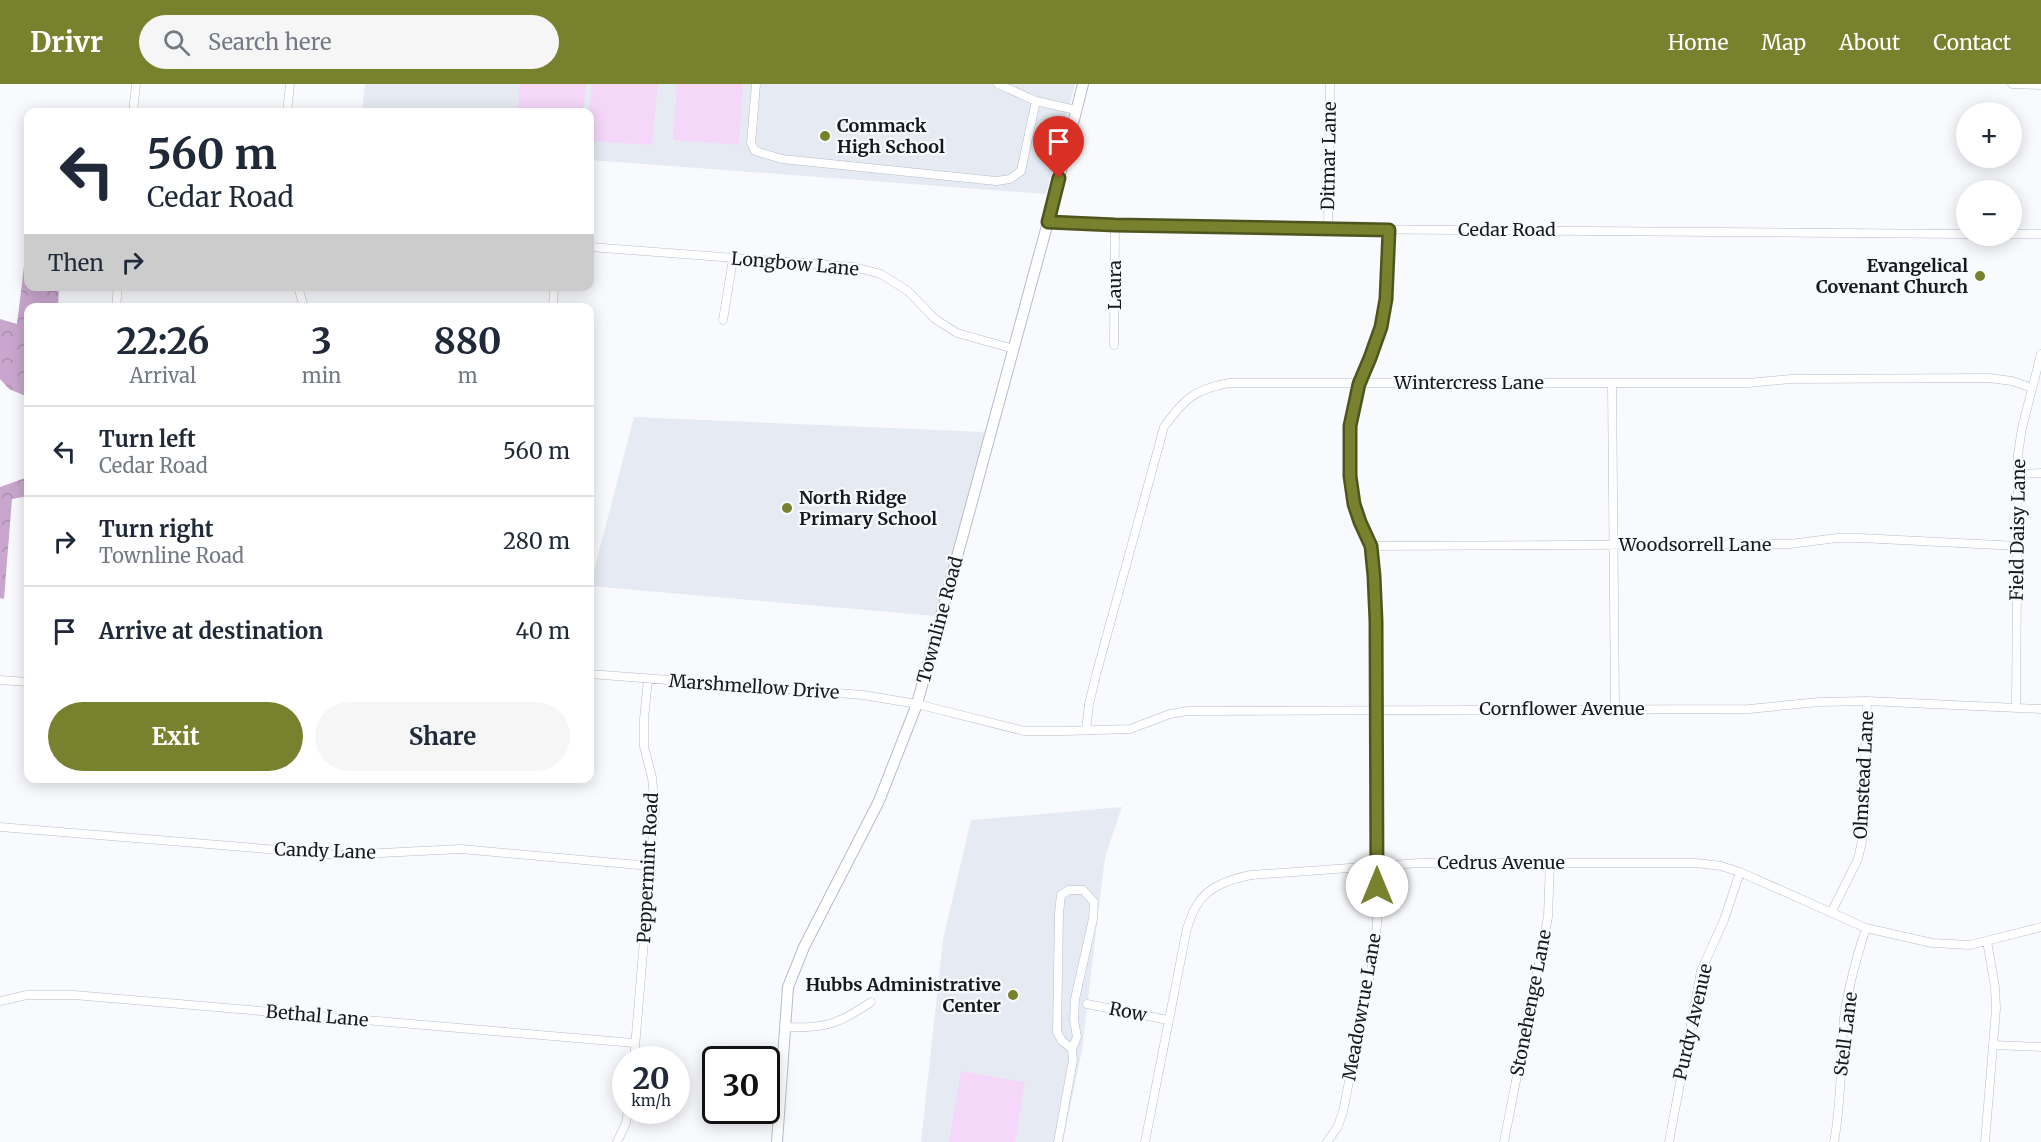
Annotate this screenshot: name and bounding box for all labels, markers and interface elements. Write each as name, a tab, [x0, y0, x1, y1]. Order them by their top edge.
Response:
search box	[139, 15, 559, 69]
text: Drivr	[30, 24, 103, 60]
icon: search	[160, 26, 193, 59]
text: Search here	[208, 28, 331, 56]
text: Home	[1668, 29, 1728, 56]
text: Map	[1761, 29, 1806, 56]
text: About	[1839, 29, 1900, 56]
text: Contact	[1933, 29, 2011, 56]
street label: Ditmar Lane	[1316, 101, 1341, 211]
map controls	[1956, 102, 2022, 246]
button: +	[1956, 102, 2022, 168]
place label: Commack High School	[837, 114, 945, 158]
pin	[1033, 116, 1084, 178]
icon: arrive	[1042, 125, 1075, 158]
text: 560 m	[147, 128, 277, 180]
marker: Commack High School	[818, 129, 832, 143]
icon: left	[48, 132, 126, 210]
text: Cedar Road	[147, 180, 294, 214]
button: −	[1956, 180, 2022, 246]
street label: Cedar Road	[1458, 218, 1556, 241]
icon: right	[116, 246, 149, 279]
street label: Longbow Lane	[730, 246, 860, 281]
text: Then	[48, 249, 104, 277]
place label: Evangelical Covenant Church	[1816, 254, 1968, 298]
street label: Laura	[1103, 260, 1126, 310]
marker: Evangelical Covenant Church	[1973, 269, 1987, 283]
text: 22:26	[116, 319, 210, 364]
text: 3	[311, 319, 332, 364]
text: 880	[434, 319, 502, 364]
text: Arrival	[129, 363, 196, 388]
text: min	[302, 363, 341, 388]
text: m	[458, 363, 478, 388]
street label: Wintercress Lane	[1393, 371, 1544, 394]
text: Turn left	[99, 425, 196, 453]
icon: left	[48, 435, 81, 468]
text: 560 m	[503, 437, 570, 465]
text: Cedar Road	[99, 453, 208, 478]
street label: Field Daisy Lane	[2005, 459, 2030, 601]
place label: North Ridge Primary School	[799, 486, 937, 530]
marker: North Ridge Primary School	[780, 501, 794, 515]
text: Turn right	[99, 515, 213, 543]
icon: right	[48, 525, 81, 558]
text: 280 m	[503, 527, 570, 555]
street label: Woodsorrell Lane	[1618, 533, 1771, 556]
text: Townline Road	[99, 543, 244, 568]
street label: Townline Road	[912, 554, 968, 686]
icon: arrive	[48, 615, 81, 648]
text: Arrive at destination	[99, 617, 323, 645]
text: 40 m	[515, 617, 570, 645]
street label: Marshmellow Drive	[668, 669, 840, 704]
street label: Cornflower Avenue	[1479, 697, 1645, 720]
button: Exit	[48, 702, 303, 771]
button: Share	[315, 702, 570, 771]
street label: Olmstead Lane	[1849, 710, 1878, 840]
street label: Peppermint Road	[632, 792, 663, 944]
street label: Candy Lane	[274, 837, 376, 864]
street label: Cedrus Avenue	[1437, 851, 1565, 874]
position arrow	[1345, 854, 1409, 918]
street label: Stonehenge Lane	[1505, 928, 1556, 1078]
street label: Meadowrue Lane	[1337, 931, 1386, 1082]
street label: Purdy Avenue	[1668, 961, 1717, 1082]
place label: Hubbs Administrative Center	[805, 973, 1001, 1017]
marker: Hubbs Administrative Center	[1006, 988, 1020, 1002]
street label: Stell Lane	[1829, 990, 1862, 1077]
street label: Row	[1107, 997, 1150, 1027]
street label: Bethal Lane	[265, 1000, 369, 1031]
speed limit sign: 30	[702, 1046, 780, 1124]
text: 20	[632, 1059, 670, 1097]
text: km/h	[631, 1091, 671, 1110]

